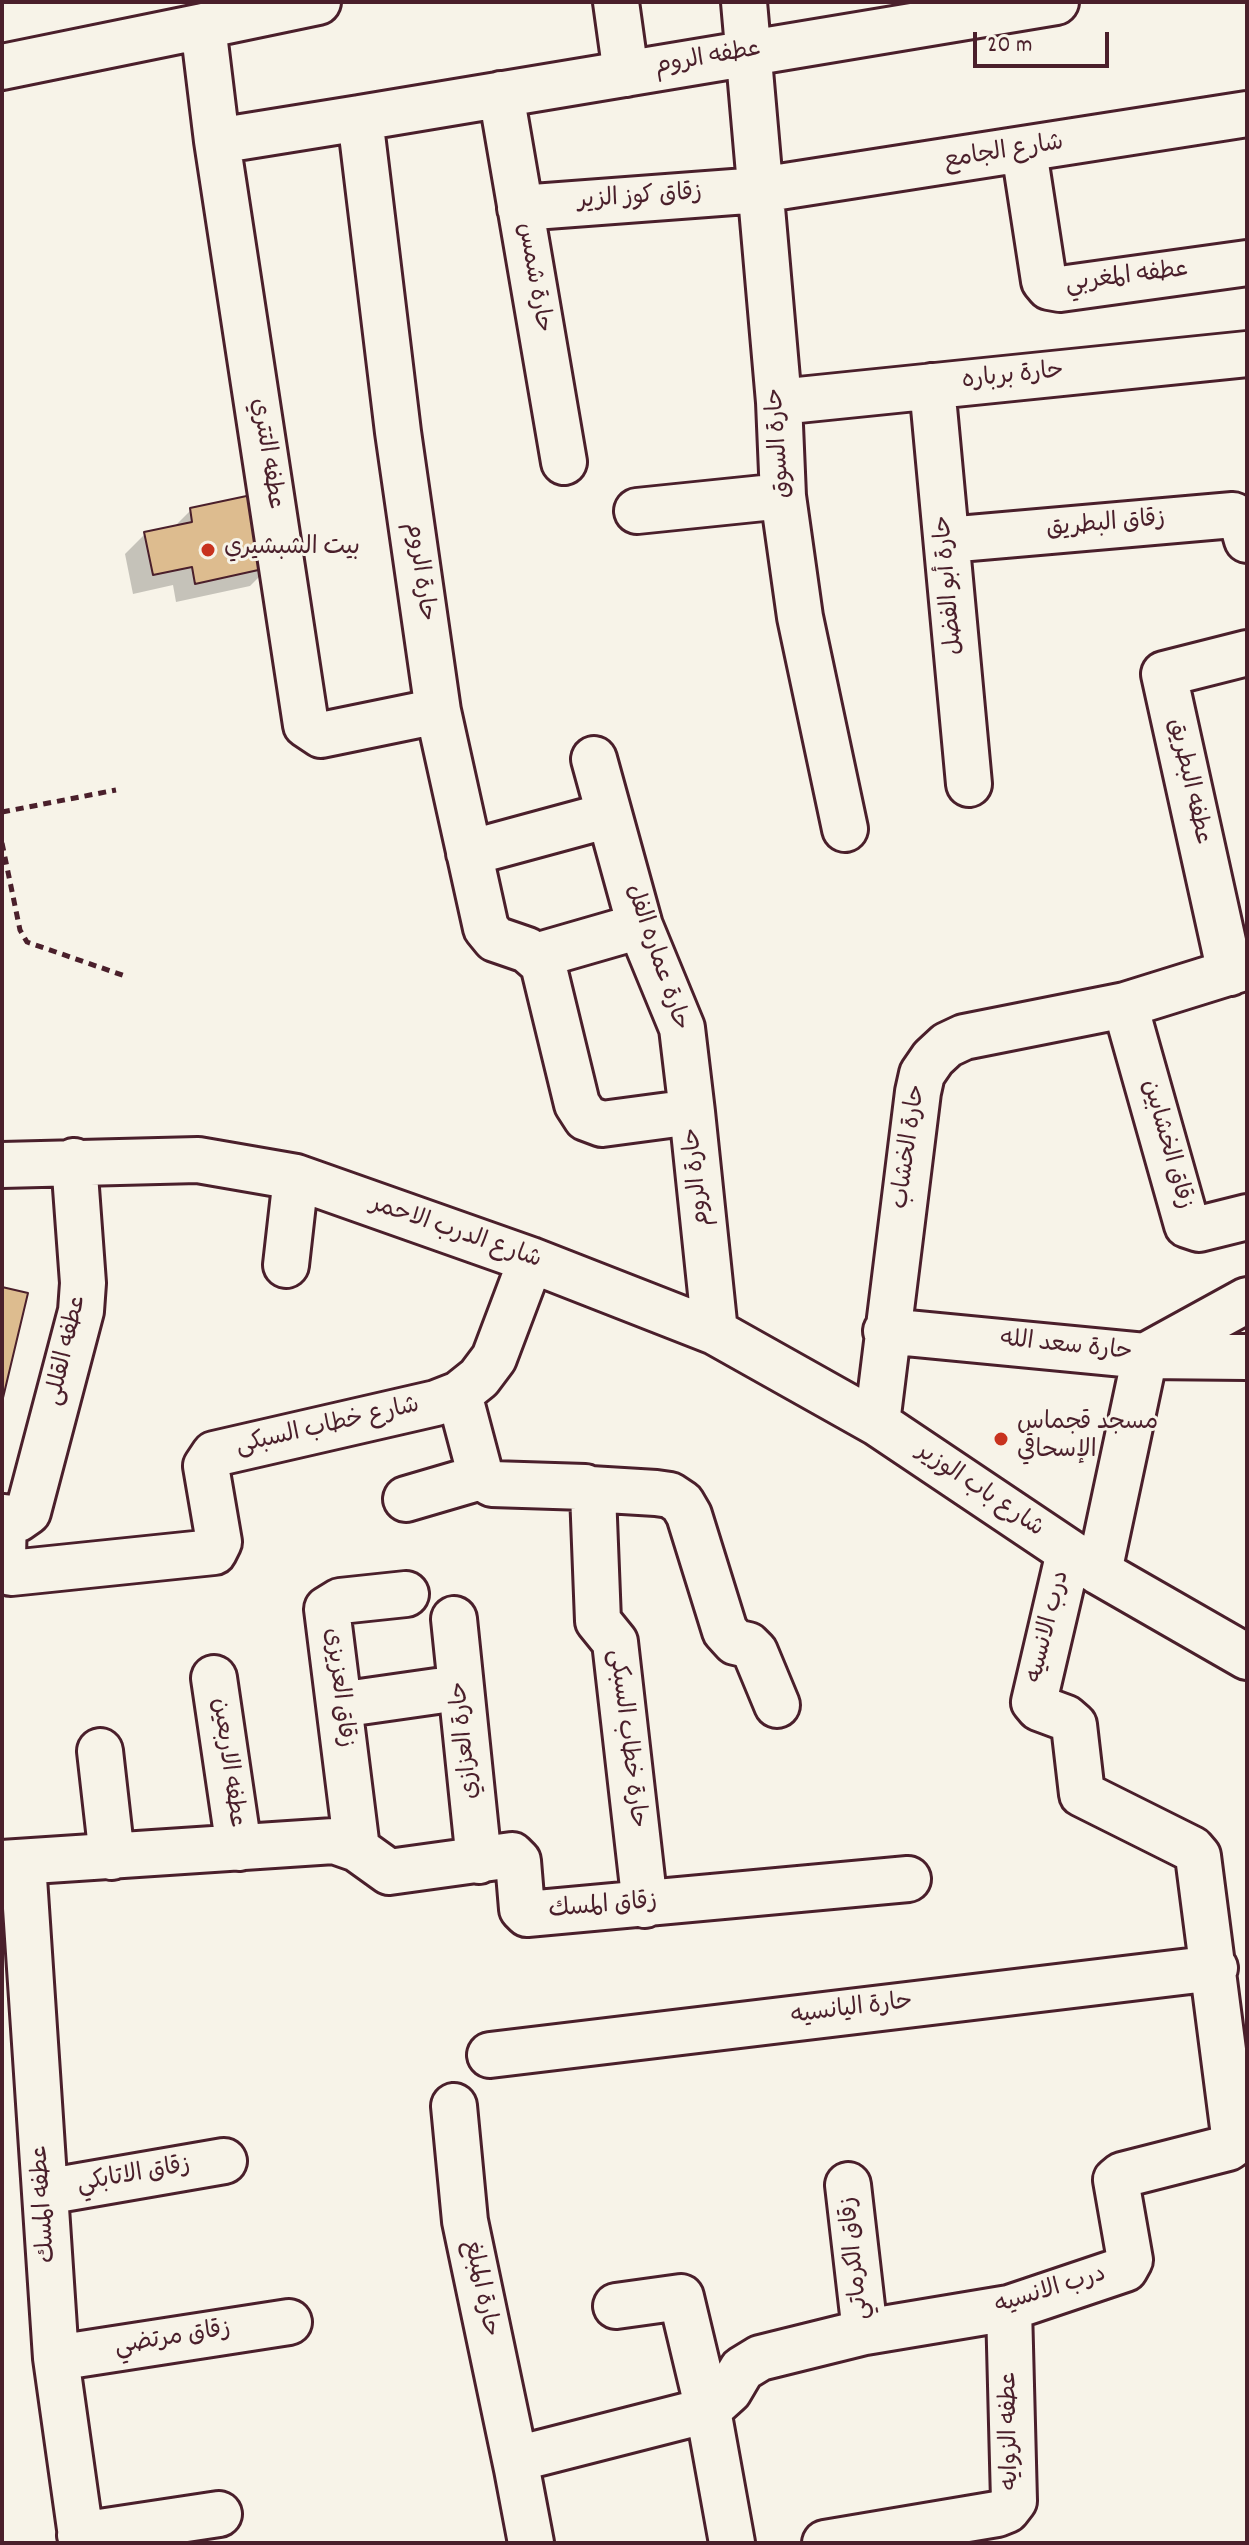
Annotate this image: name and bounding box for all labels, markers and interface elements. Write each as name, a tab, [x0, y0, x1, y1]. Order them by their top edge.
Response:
scale bar	[977, 16, 1113, 66]
text: 20 m	[987, 29, 1033, 63]
street label: عطفه الروم	[653, 37, 763, 83]
street label: شارع الجامع	[942, 130, 1066, 178]
street label: زقاق كوز الزير	[577, 180, 703, 218]
street label: حارة شمس	[508, 221, 556, 335]
street label: عطفه المغربي	[1064, 257, 1190, 301]
street label: حارة برباره	[961, 358, 1065, 398]
street label: حارة السوق	[763, 387, 799, 499]
street label: عطفه التتري	[242, 396, 288, 512]
street label: زقاق البطريق	[1045, 506, 1167, 546]
street label: حارة أبو الفضل	[931, 514, 971, 656]
street label: حارة الروم	[397, 521, 439, 623]
place label: بيت الشبشيري	[224, 536, 360, 564]
marker: بيت الشبشيري	[199, 541, 217, 559]
street label: عطفه البطريق	[1159, 716, 1215, 848]
street label: حارة عماره الفل	[617, 881, 693, 1035]
street label: زقاق الخشابين	[1133, 1077, 1197, 1213]
street label: حارة الخشاب	[888, 1083, 934, 1211]
street label: حارة الروم	[679, 1126, 719, 1228]
street label: شارع الدرب الاحمر	[366, 1191, 544, 1277]
street label: عطفه القللى	[41, 1293, 95, 1409]
street label: حارة سعد الله	[999, 1327, 1133, 1369]
street label: شارع خطاب السبكى	[233, 1393, 423, 1463]
place label: مسجد قجماس الإسحاقي	[1017, 1411, 1158, 1467]
marker: مسجد قجماس الإسحاقي	[992, 1430, 1010, 1448]
street label: شارع باب الوزير	[910, 1439, 1048, 1545]
street label: درب الانسيه	[1022, 1568, 1078, 1686]
street label: زقاق العزيزى	[315, 1626, 359, 1750]
street label: حارة خطاب السبكى	[600, 1648, 650, 1830]
street label: حارة العزازي	[447, 1680, 487, 1800]
street label: عطفه الاربعين	[203, 1696, 249, 1830]
street label: زقاق المسك	[548, 1889, 658, 1927]
street label: حارة اليانسيه	[790, 1989, 914, 2033]
street label: عطفه المسك	[28, 2144, 64, 2264]
street label: زقاق الاتابكي	[75, 2153, 193, 2201]
street label: زقاق الكرماتي	[836, 2195, 878, 2321]
street label: حارة المبلغ	[455, 2238, 503, 2340]
street label: درب الانسيه	[992, 2262, 1110, 2322]
street label: زقاق مرتضي	[113, 2317, 233, 2363]
street label: عطفه الزوايه	[997, 2372, 1027, 2490]

